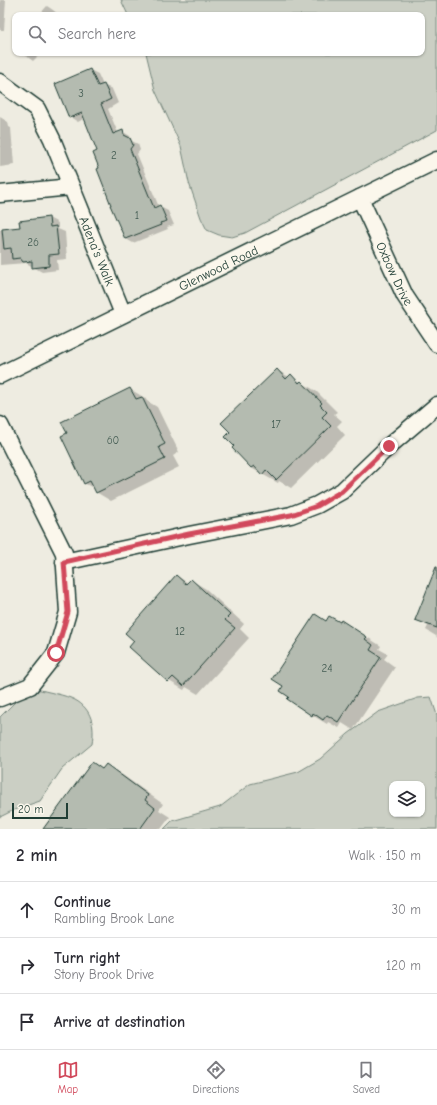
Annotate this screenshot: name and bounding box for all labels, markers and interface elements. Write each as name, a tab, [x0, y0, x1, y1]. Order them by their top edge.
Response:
search box	[12, 12, 425, 56]
icon: search	[26, 23, 48, 45]
text: Search here	[58, 25, 136, 43]
house number: 3	[78, 87, 84, 100]
house number: 2	[111, 149, 117, 162]
house number: 1	[135, 209, 139, 222]
street label: Adena's Walk	[76, 214, 118, 289]
house number: 26	[27, 236, 39, 249]
street label: Oxbow Drive	[373, 239, 416, 309]
street label: Glenwood Road	[176, 242, 260, 294]
house number: 17	[271, 418, 281, 431]
house number: 60	[107, 434, 119, 447]
route end	[380, 437, 398, 455]
house number: 12	[175, 625, 185, 638]
route start	[47, 644, 65, 662]
house number: 24	[321, 662, 333, 675]
map controls	[389, 781, 425, 817]
button: layers	[389, 781, 425, 817]
scale bar	[12, 801, 68, 820]
text: 20 m	[18, 803, 43, 816]
text: 2 min	[16, 846, 57, 865]
text: Walk · 150 m	[349, 848, 421, 863]
text: Continue	[54, 893, 111, 911]
icon: ahead	[16, 899, 38, 921]
text: 30 m	[391, 902, 421, 917]
text: Rambling Brook Lane	[54, 911, 174, 926]
text: Turn right	[54, 949, 120, 967]
icon: right	[16, 955, 38, 977]
text: 120 m	[386, 958, 421, 973]
text: Stony Brook Drive	[54, 967, 154, 982]
icon: arrive	[16, 1011, 38, 1033]
text: Arrive at destination	[54, 1013, 185, 1031]
tab: Map	[57, 1059, 79, 1096]
tab: Directions	[193, 1059, 239, 1096]
tab: Saved	[353, 1059, 380, 1096]

